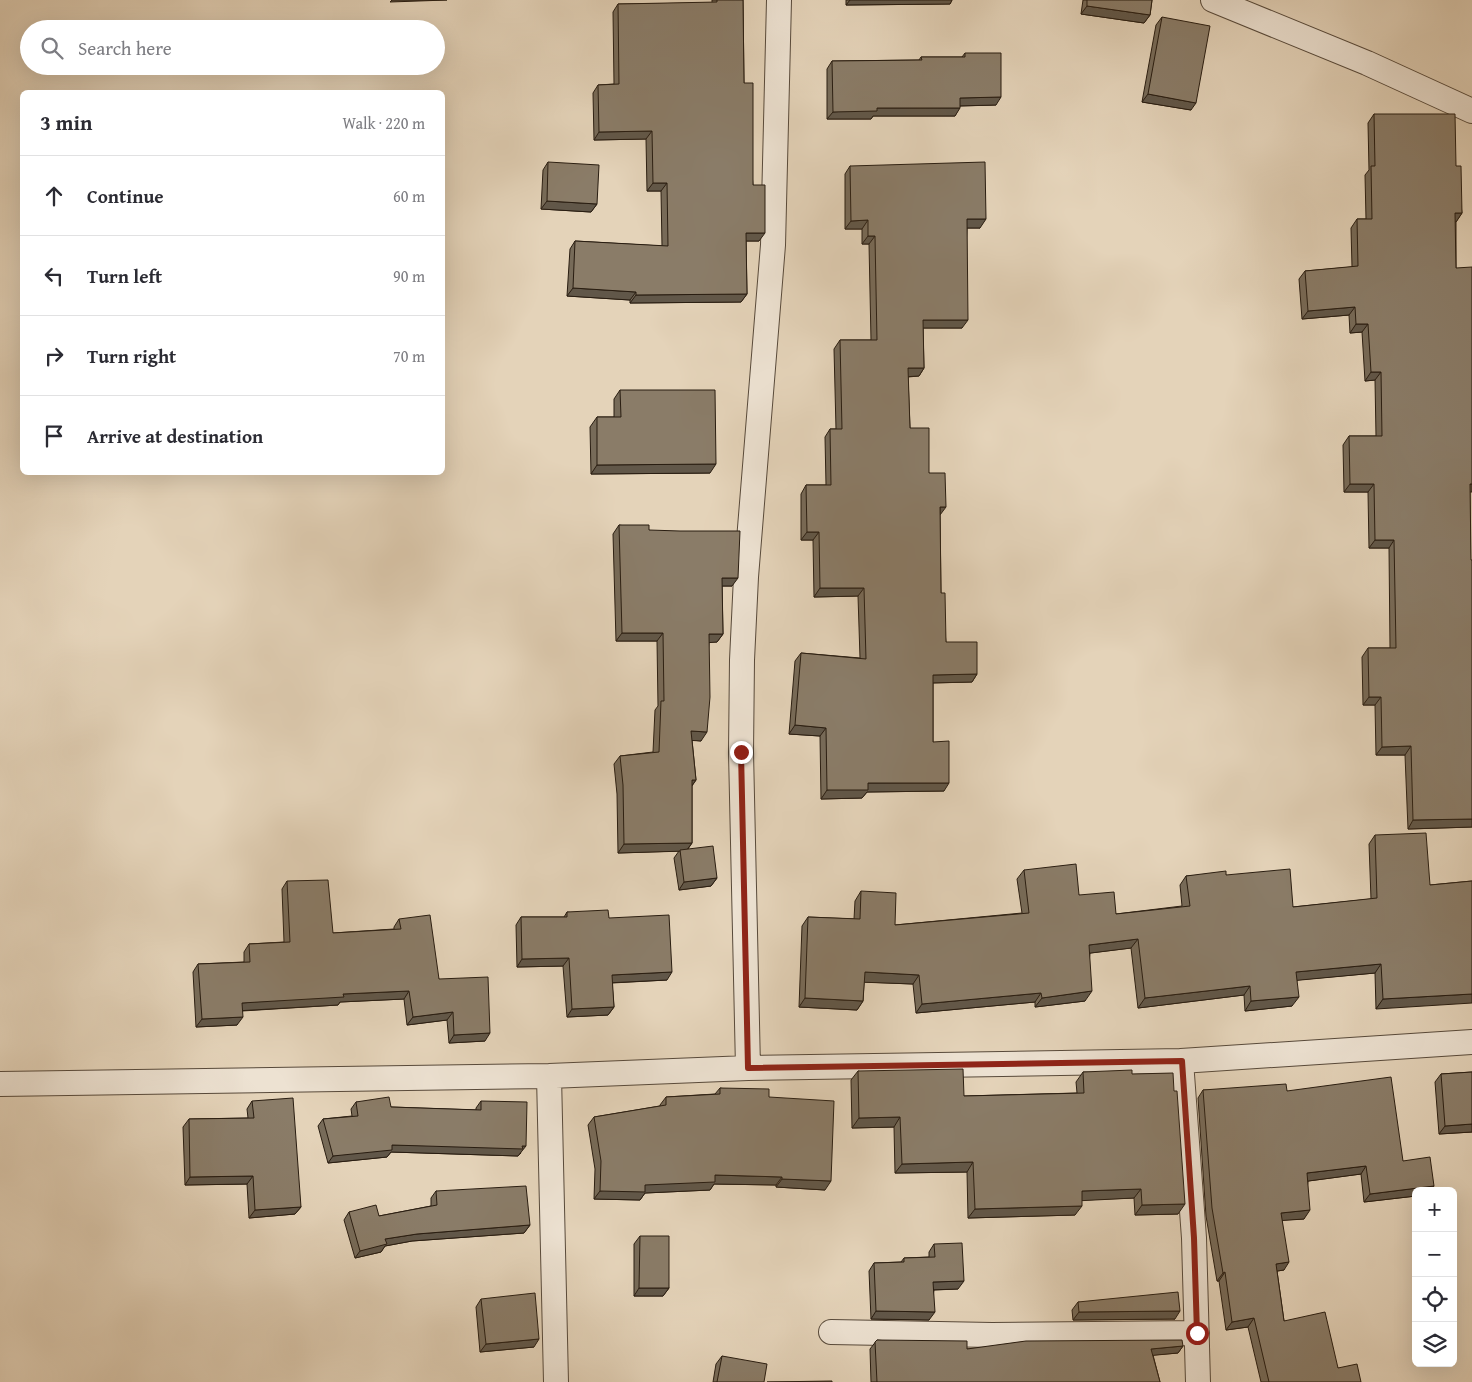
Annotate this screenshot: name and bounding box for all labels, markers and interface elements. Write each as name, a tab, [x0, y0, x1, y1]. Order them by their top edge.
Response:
search box	[20, 20, 445, 75]
icon: search	[38, 34, 66, 62]
text: Search here	[78, 34, 172, 62]
text: 3 min	[40, 107, 92, 138]
text: Walk · 220 m	[342, 111, 425, 135]
icon: ahead	[40, 182, 68, 210]
text: Continue	[87, 182, 164, 210]
text: 60 m	[393, 184, 425, 208]
icon: left	[40, 262, 68, 290]
text: Turn left	[87, 262, 162, 290]
text: 90 m	[393, 264, 425, 288]
icon: right	[40, 342, 68, 370]
text: Turn right	[87, 342, 176, 370]
text: 70 m	[393, 344, 425, 368]
icon: arrive	[40, 422, 68, 450]
text: Arrive at destination	[87, 422, 263, 450]
route end	[730, 741, 753, 764]
map controls	[1412, 1187, 1457, 1367]
button: +	[1412, 1187, 1457, 1232]
button: −	[1412, 1232, 1457, 1277]
button: locate	[1412, 1277, 1457, 1322]
route start	[1186, 1322, 1209, 1345]
button: layers	[1412, 1322, 1457, 1367]

